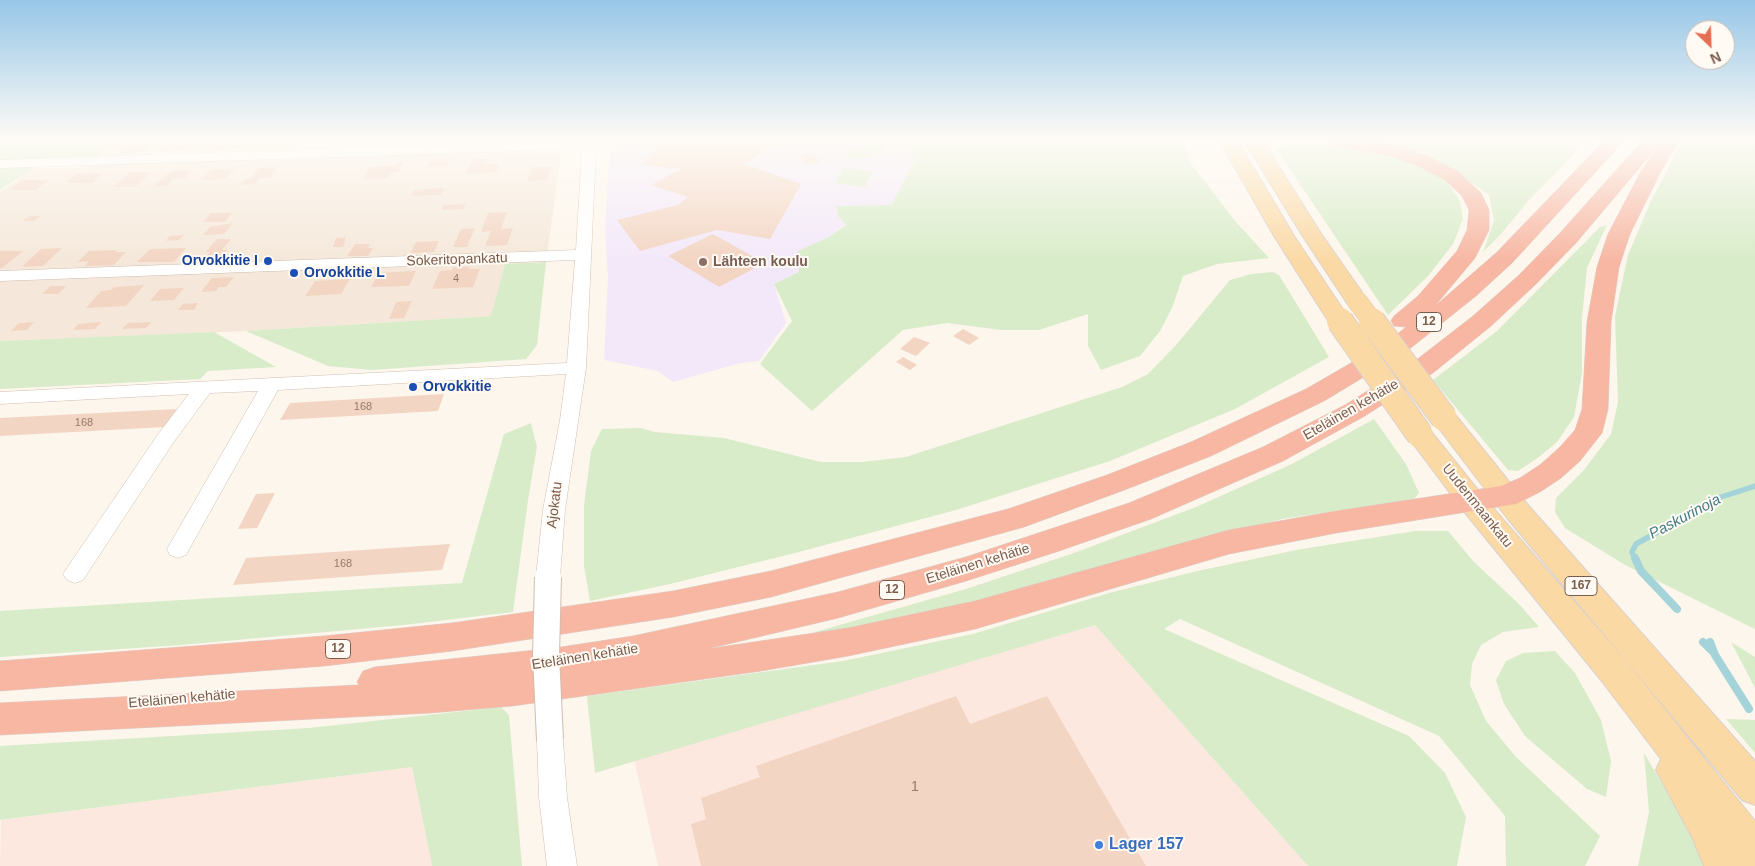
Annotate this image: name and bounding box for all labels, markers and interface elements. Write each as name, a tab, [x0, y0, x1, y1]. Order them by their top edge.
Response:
north arrow	[1685, 20, 1735, 70]
text: N	[1708, 48, 1724, 67]
street label: Sokeritopankatu	[406, 250, 508, 270]
place label: Orvokkitie I	[182, 253, 258, 269]
place label: Lähteen koulu	[713, 254, 808, 270]
marker: Orvokkitie I	[262, 255, 274, 267]
marker: Lähteen koulu	[697, 256, 709, 268]
place label: Orvokkitie L	[304, 265, 385, 281]
marker: Orvokkitie L	[288, 267, 300, 279]
house number: 4	[453, 272, 459, 286]
road number: 12	[1416, 313, 1442, 332]
street label: Eteläinen kehätie	[1300, 376, 1402, 444]
place label: Orvokkitie	[423, 379, 491, 395]
marker: Orvokkitie	[407, 381, 419, 393]
house number: 168	[354, 400, 372, 414]
house number: 168	[75, 416, 93, 430]
street label: Uudenmaankatu	[1438, 461, 1516, 551]
street label: Ajokatu	[544, 481, 566, 529]
water label: Paskurinoja	[1646, 491, 1724, 543]
street label: Eteläinen kehätie	[924, 540, 1032, 588]
house number: 168	[334, 557, 352, 571]
road number: 167	[1565, 576, 1597, 596]
road number: 12	[880, 580, 904, 600]
road number: 12	[326, 640, 350, 659]
street label: Eteläinen kehätie	[531, 640, 639, 674]
street label: Eteläinen kehätie	[128, 686, 236, 712]
house number: 1	[911, 779, 919, 795]
place label: Lager 157	[1109, 835, 1184, 855]
marker: Lager 157	[1093, 839, 1105, 851]

